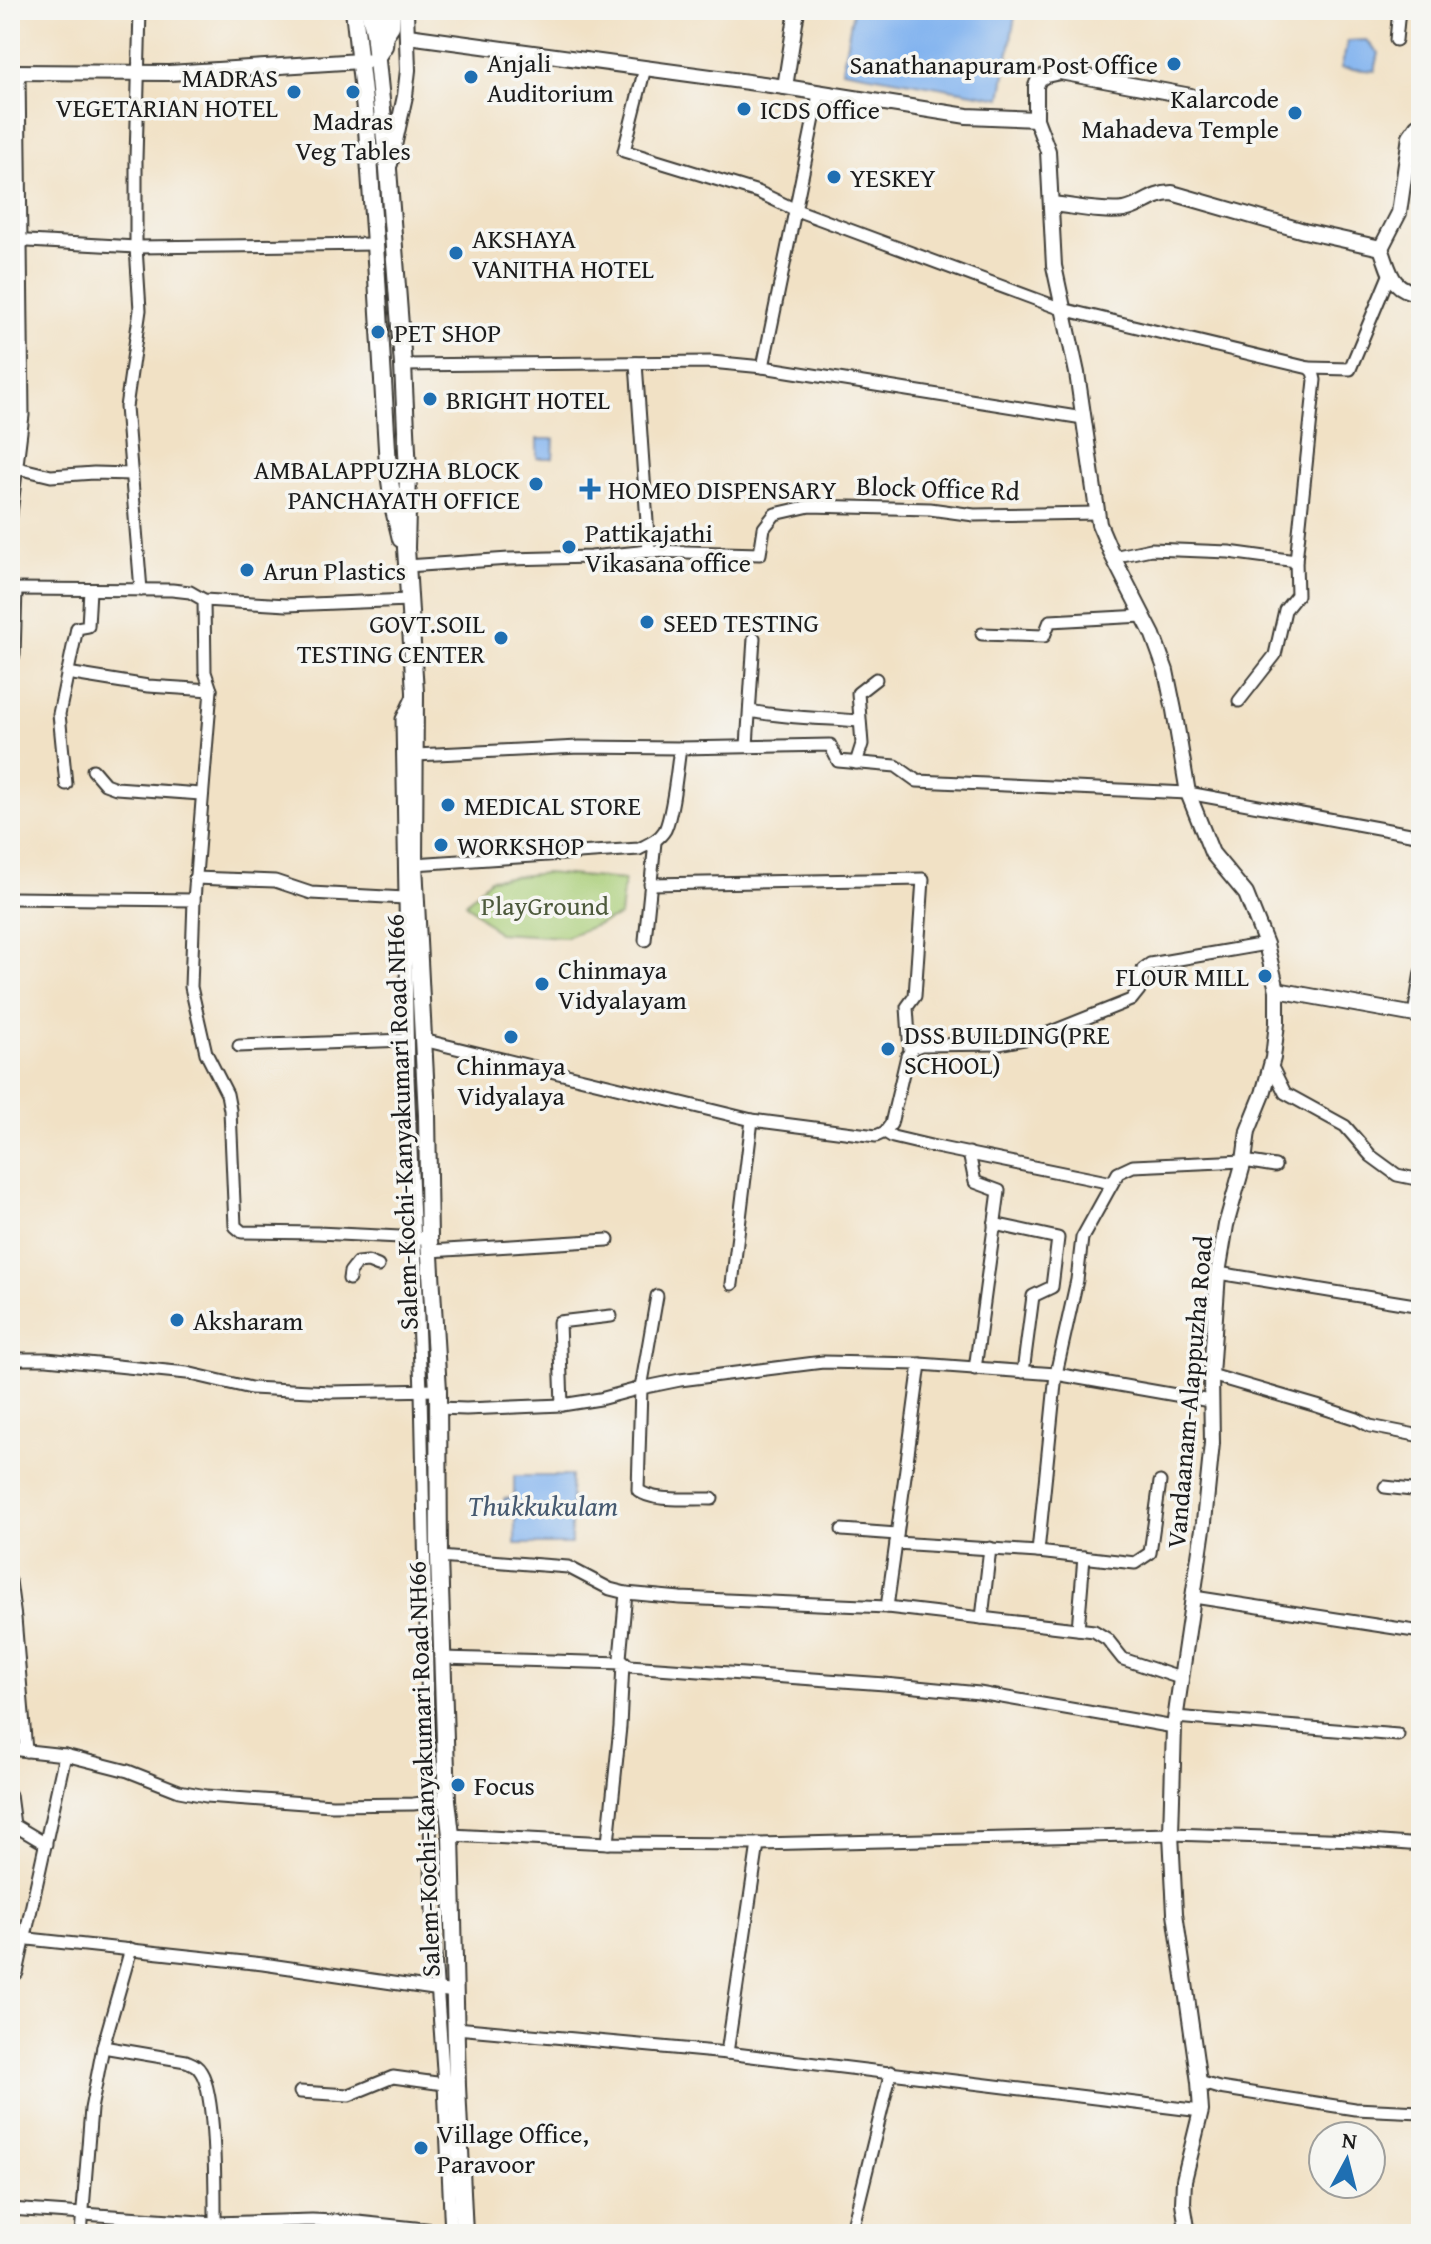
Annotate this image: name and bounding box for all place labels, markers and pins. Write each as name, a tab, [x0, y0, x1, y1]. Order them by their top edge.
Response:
place label: Anjali Auditorium	[487, 43, 614, 112]
place label: Sanathanapuram Post Office	[849, 45, 1158, 84]
marker: Sanathanapuram Post Office	[1165, 55, 1183, 73]
place label: MADRAS VEGETARIAN HOTEL	[56, 58, 278, 127]
marker: Anjali Auditorium	[462, 68, 480, 86]
place label: Kalarcode Mahadeva Temple	[1081, 79, 1279, 148]
marker: MADRAS VEGETARIAN HOTEL	[285, 83, 303, 101]
marker: Madras Veg Tables	[344, 83, 362, 101]
place label: ICDS Office	[760, 90, 880, 129]
marker: ICDS Office	[735, 100, 753, 118]
place label: Madras Veg Tables	[295, 101, 411, 170]
marker: Kalarcode Mahadeva Temple	[1286, 104, 1304, 122]
place label: YESKEY	[850, 158, 936, 197]
marker: YESKEY	[825, 168, 843, 186]
place label: AKSHAYA VANITHA HOTEL	[472, 219, 654, 288]
marker: AKSHAYA VANITHA HOTEL	[447, 244, 465, 262]
place label: PET SHOP	[394, 313, 501, 352]
marker: PET SHOP	[369, 323, 387, 341]
place label: BRIGHT HOTEL	[446, 380, 610, 419]
marker: BRIGHT HOTEL	[421, 390, 439, 408]
place label: AMBALAPPUZHA BLOCK PANCHAYATH OFFICE	[254, 450, 521, 519]
place label: HOMEO DISPENSARY	[608, 470, 837, 509]
marker: AMBALAPPUZHA BLOCK PANCHAYATH OFFICE	[527, 475, 545, 493]
marker: HOMEO DISPENSARY	[579, 478, 601, 500]
place label: Pattikajathi Vikasana office	[585, 513, 751, 582]
marker: Pattikajathi Vikasana office	[560, 538, 578, 556]
place label: Arun Plastics	[263, 551, 406, 590]
marker: Arun Plastics	[238, 561, 256, 579]
place label: SEED TESTING	[663, 603, 819, 642]
place label: GOVT.SOIL TESTING CENTER	[297, 604, 485, 673]
marker: SEED TESTING	[638, 613, 656, 631]
marker: GOVT.SOIL TESTING CENTER	[492, 629, 510, 647]
place label: MEDICAL STORE	[464, 786, 641, 825]
marker: MEDICAL STORE	[439, 796, 457, 814]
place label: WORKSHOP	[457, 826, 584, 865]
marker: WORKSHOP	[432, 836, 450, 854]
place label: Chinmaya Vidyalayam	[558, 950, 687, 1019]
place label: FLOUR MILL	[1115, 957, 1249, 996]
marker: FLOUR MILL	[1256, 967, 1274, 985]
marker: Chinmaya Vidyalayam	[533, 975, 551, 993]
place label: DSS BUILDING(PRE SCHOOL)	[904, 1015, 1110, 1084]
marker: Chinmaya Vidyalaya	[502, 1028, 520, 1046]
marker: DSS BUILDING(PRE SCHOOL)	[879, 1040, 897, 1058]
place label: Chinmaya Vidyalaya	[456, 1046, 566, 1115]
place label: Aksharam	[193, 1301, 303, 1340]
marker: Aksharam	[168, 1311, 186, 1329]
place label: Focus	[474, 1766, 535, 1805]
marker: Focus	[449, 1776, 467, 1794]
place label: Village Office, Paravoor	[437, 2114, 589, 2183]
marker: Village Office, Paravoor	[412, 2139, 430, 2157]

